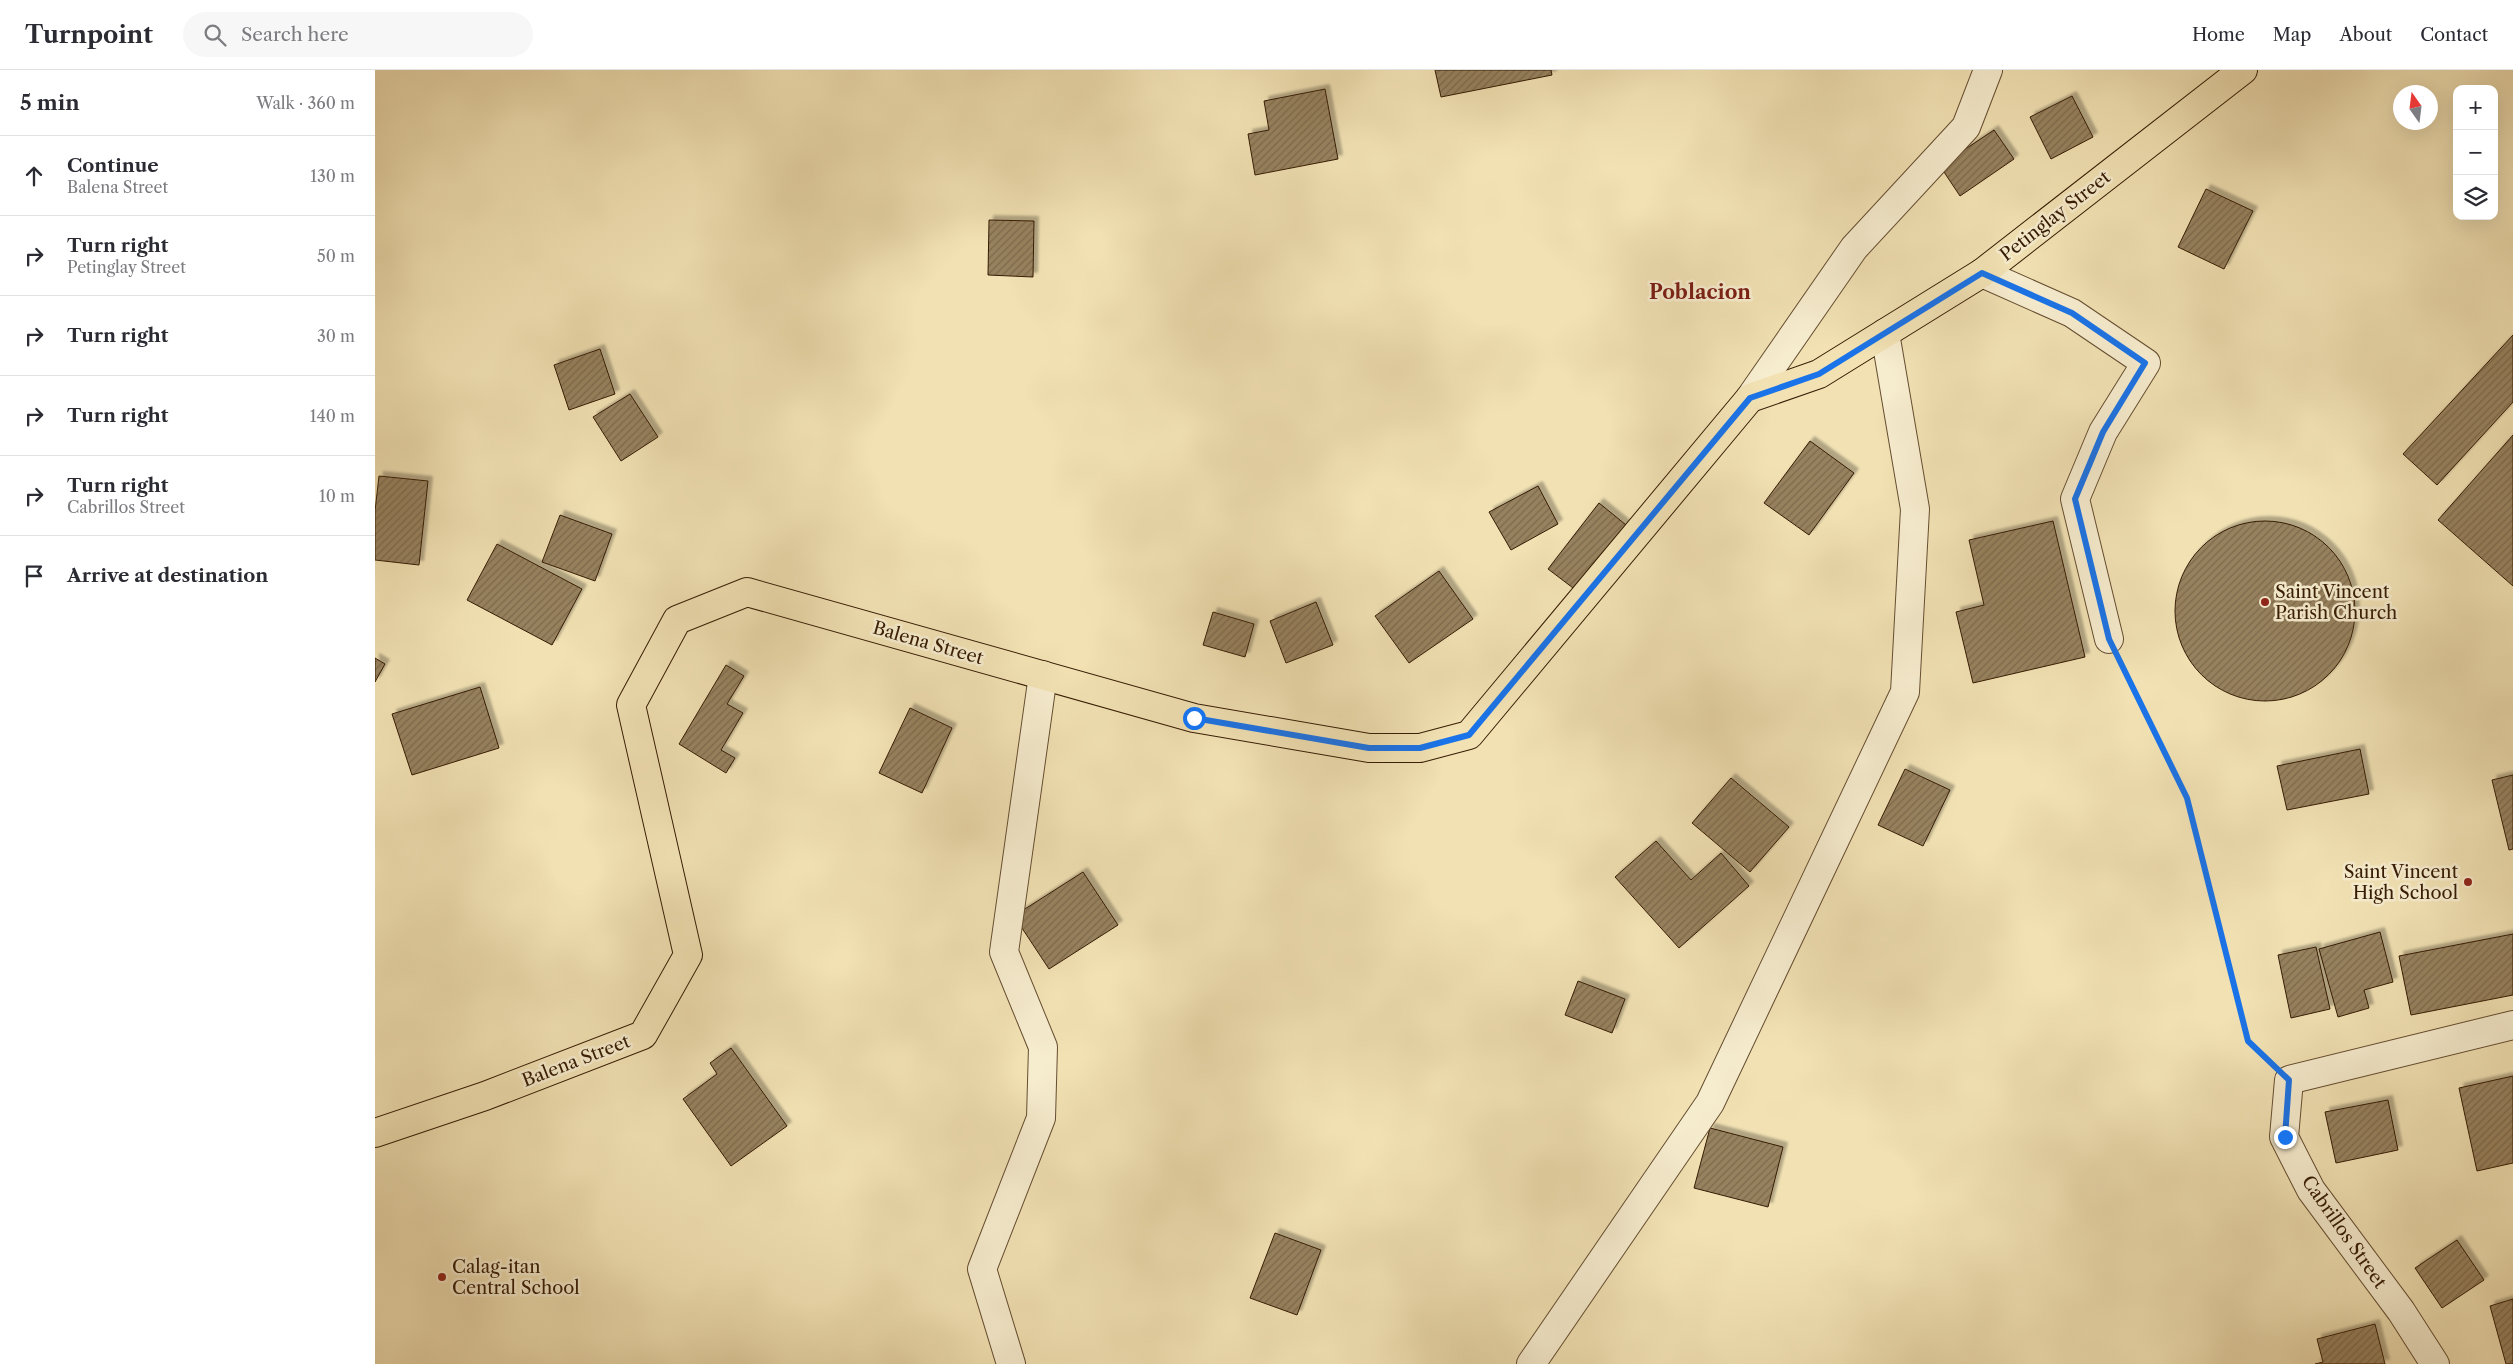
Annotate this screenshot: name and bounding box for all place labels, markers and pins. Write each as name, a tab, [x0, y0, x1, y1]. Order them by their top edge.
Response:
place label: Saint Vincent Parish Church	[2275, 581, 2397, 624]
marker: Saint Vincent Parish Church	[2259, 596, 2271, 608]
place label: Saint Vincent High School	[2344, 861, 2459, 904]
marker: Saint Vincent High School	[2462, 876, 2474, 888]
place label: Calag-itan Central School	[452, 1256, 580, 1299]
marker: Calag-itan Central School	[436, 1271, 448, 1283]

